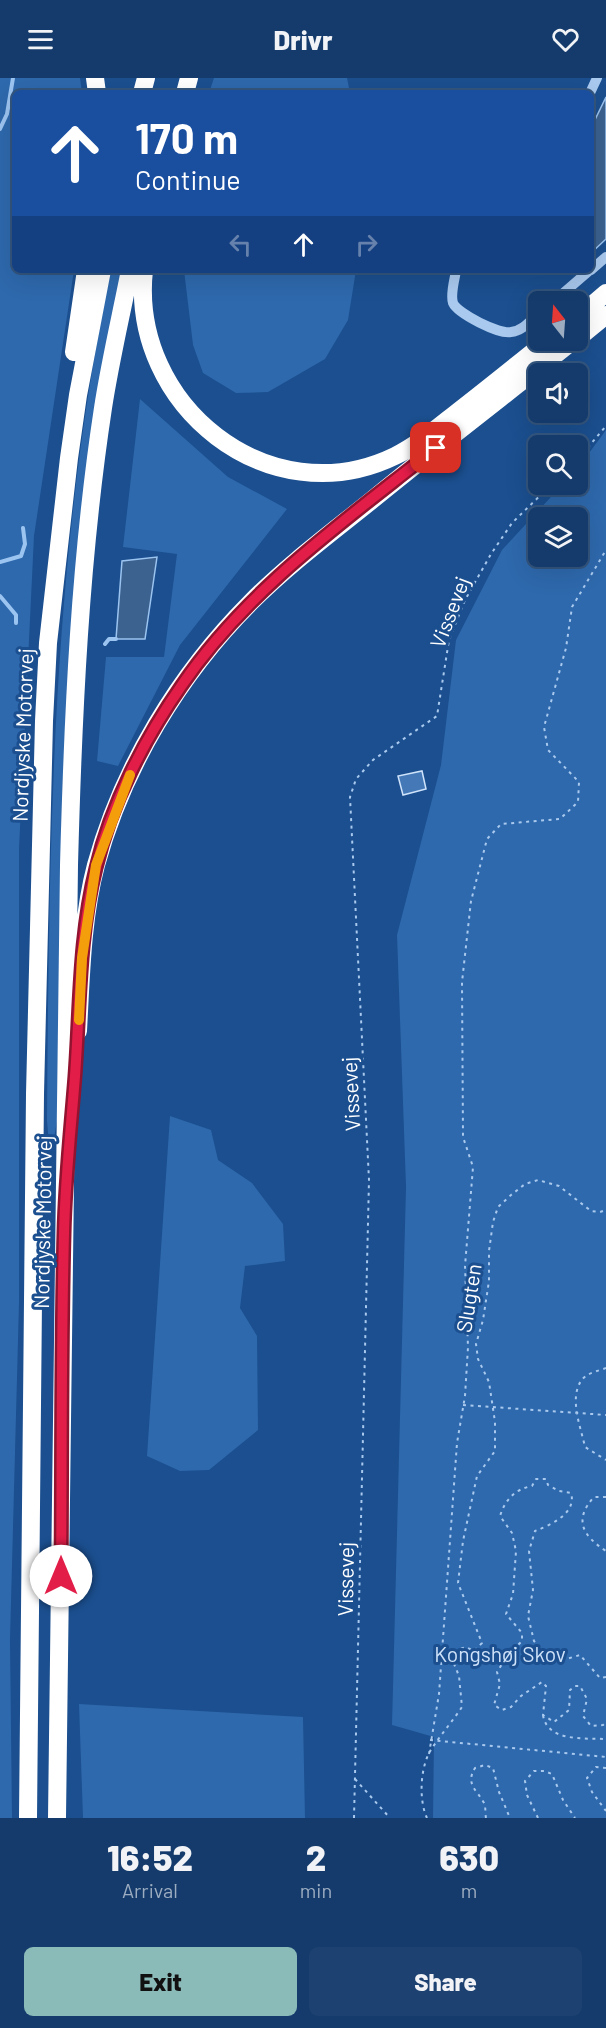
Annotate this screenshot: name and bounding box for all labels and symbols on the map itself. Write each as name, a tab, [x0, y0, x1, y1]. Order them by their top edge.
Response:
north arrow	[528, 291, 588, 351]
pin	[410, 422, 461, 473]
street label: Vissevej	[424, 573, 474, 651]
street label: Nordjyske Motorvej	[6, 648, 38, 822]
street label: Vissevej	[336, 1056, 364, 1132]
street label: Nordjyske Motorvej	[28, 1135, 56, 1309]
street label: Slugten	[450, 1262, 486, 1334]
street label: Vissevej	[332, 1542, 358, 1616]
position arrow	[29, 1544, 93, 1608]
park label: Kongshøj Skov	[434, 1641, 566, 1666]

